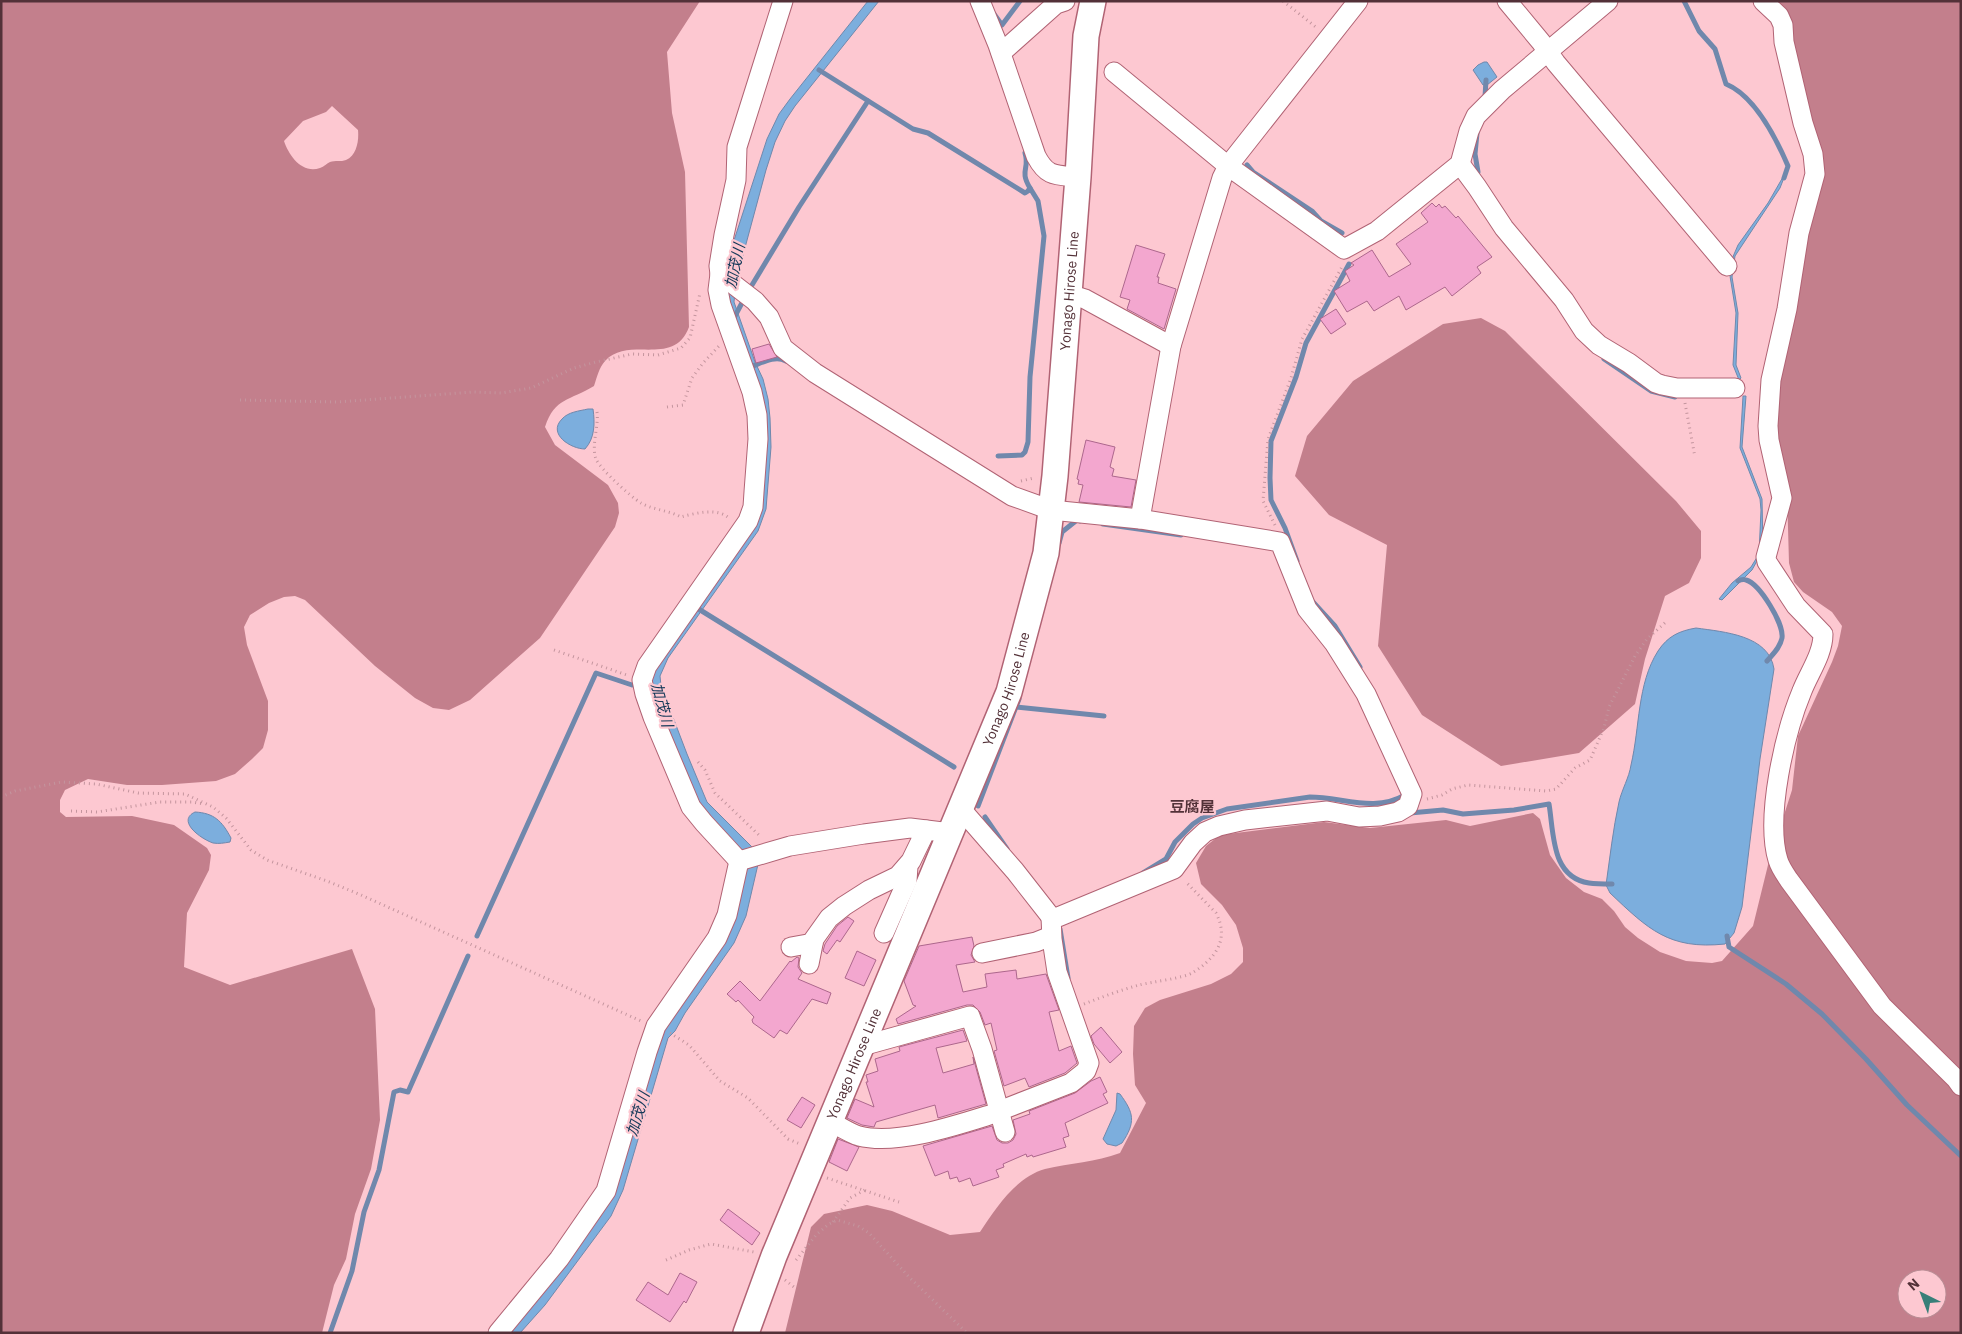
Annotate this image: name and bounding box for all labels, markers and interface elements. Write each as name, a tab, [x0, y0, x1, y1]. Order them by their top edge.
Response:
street label: Yonago Hirose Line	[1056, 230, 1083, 351]
water label: 加茂川	[721, 240, 749, 290]
street label: Yonago Hirose Line	[978, 630, 1034, 749]
water label: 加茂川	[647, 681, 678, 731]
district label: 豆腐屋	[1169, 797, 1215, 816]
street label: Yonago Hirose Line	[823, 1005, 885, 1123]
water label: 加茂川	[622, 1088, 654, 1138]
north arrow	[1897, 1269, 1947, 1319]
text: N	[1904, 1274, 1923, 1294]

